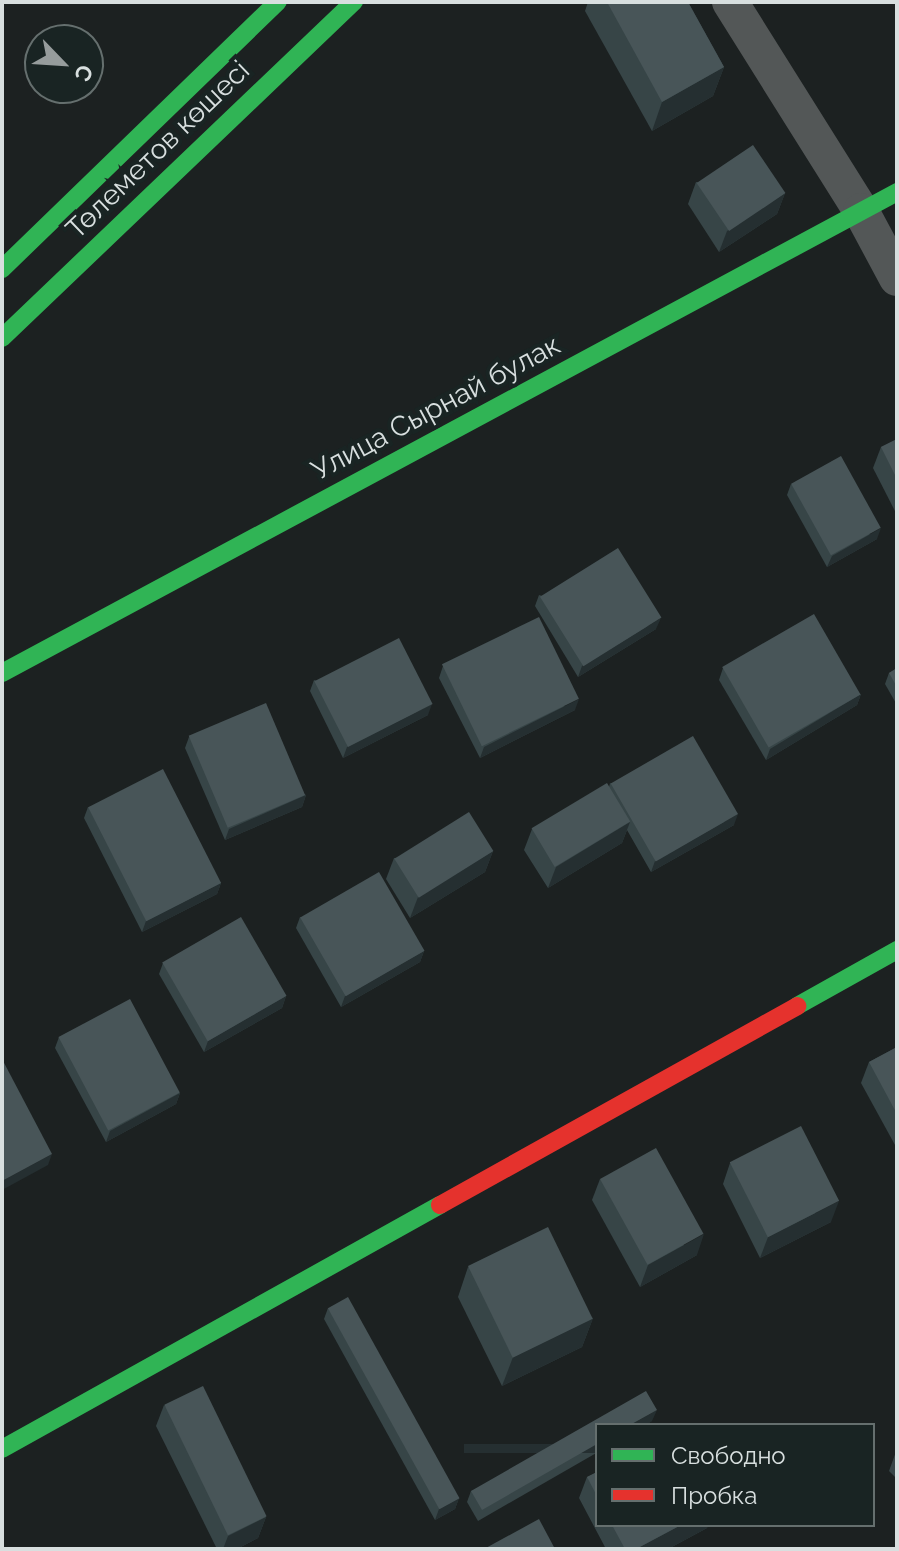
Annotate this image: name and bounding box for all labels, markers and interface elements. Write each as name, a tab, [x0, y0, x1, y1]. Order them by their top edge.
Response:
north arrow	[24, 24, 104, 104]
street label: Төлеметов көшесі	[59, 54, 257, 246]
text: С	[69, 61, 99, 86]
street label: Улица Сырнай булак	[306, 328, 566, 488]
legend	[595, 1423, 875, 1527]
text: Свободно	[671, 1441, 786, 1470]
text: Пробка	[671, 1481, 757, 1510]

